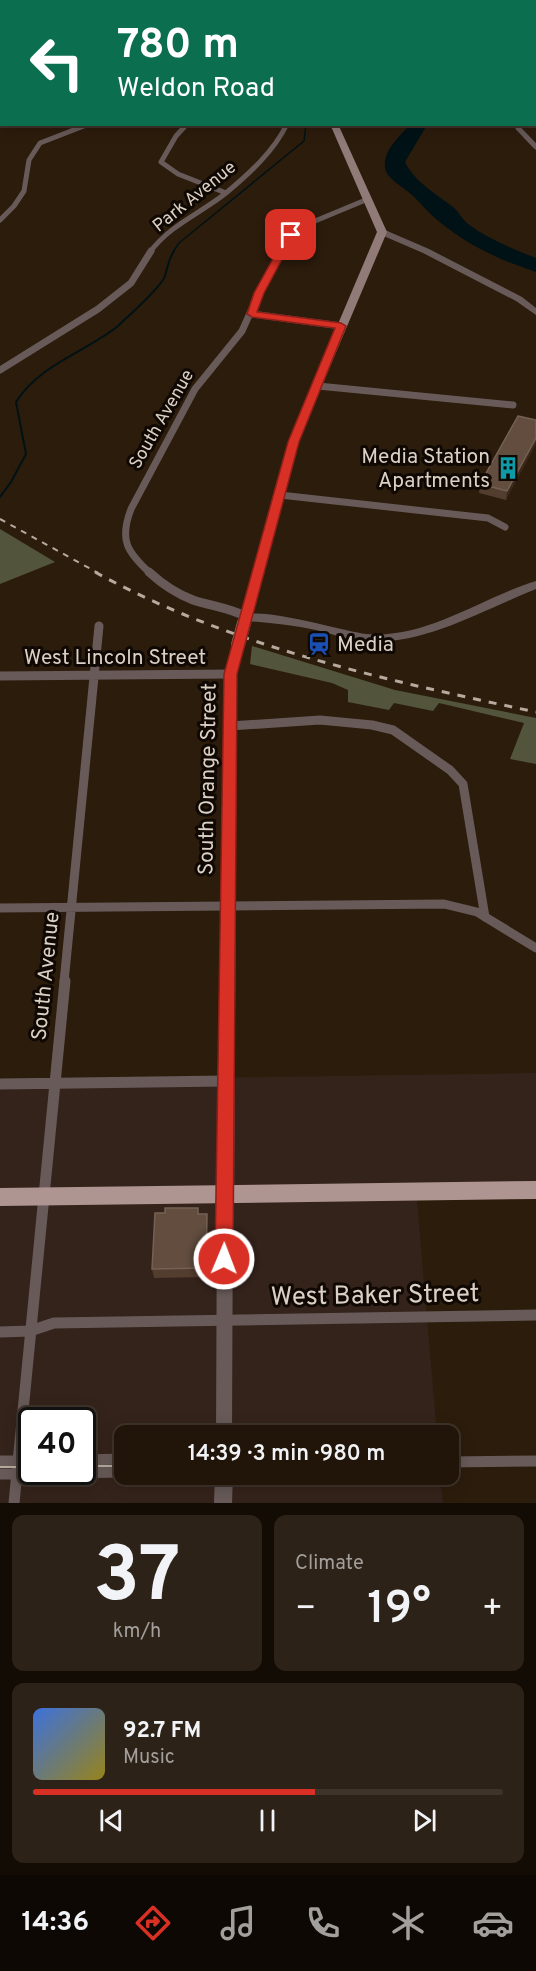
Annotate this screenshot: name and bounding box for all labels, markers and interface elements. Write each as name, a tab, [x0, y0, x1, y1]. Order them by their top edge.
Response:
text: 780 m	[117, 20, 239, 73]
icon: left	[18, 24, 96, 102]
text: Weldon Road	[117, 72, 275, 106]
street label: Park Avenue	[149, 156, 241, 238]
pin	[265, 209, 316, 260]
icon: arrive	[274, 218, 307, 251]
street label: South Avenue	[125, 366, 200, 474]
place label: Media Station Apartments	[361, 444, 490, 495]
building icon: Media Station Apartments	[495, 455, 521, 481]
station icon: Media	[306, 631, 332, 657]
place label: Media	[337, 632, 394, 659]
street label: West Lincoln Street	[24, 645, 206, 672]
street label: South Orange Street	[193, 683, 224, 875]
street label: South Avenue	[26, 910, 67, 1042]
position arrow	[192, 1227, 256, 1291]
street label: West Baker Street	[270, 1278, 480, 1315]
speed limit sign: 40	[18, 1407, 96, 1485]
text: 14:39 · 3 min · 980 m	[188, 1441, 385, 1468]
text: 37	[93, 1530, 181, 1629]
text: Climate	[295, 1551, 364, 1577]
text: 19°	[367, 1582, 431, 1639]
text: −	[295, 1589, 316, 1631]
text: +	[482, 1589, 503, 1631]
text: km/h	[113, 1619, 161, 1645]
text: 92.7 FM	[123, 1718, 201, 1745]
text: Music	[123, 1745, 175, 1771]
icon: previous	[95, 1804, 128, 1837]
icon: pause	[251, 1804, 284, 1837]
icon: next	[408, 1804, 441, 1837]
icon: directions	[132, 1902, 174, 1944]
icon: music	[217, 1902, 259, 1944]
icon: phone	[302, 1902, 344, 1944]
icon: climate	[387, 1902, 429, 1944]
icon: car	[472, 1902, 514, 1944]
text: 14:36	[22, 1906, 89, 1940]

